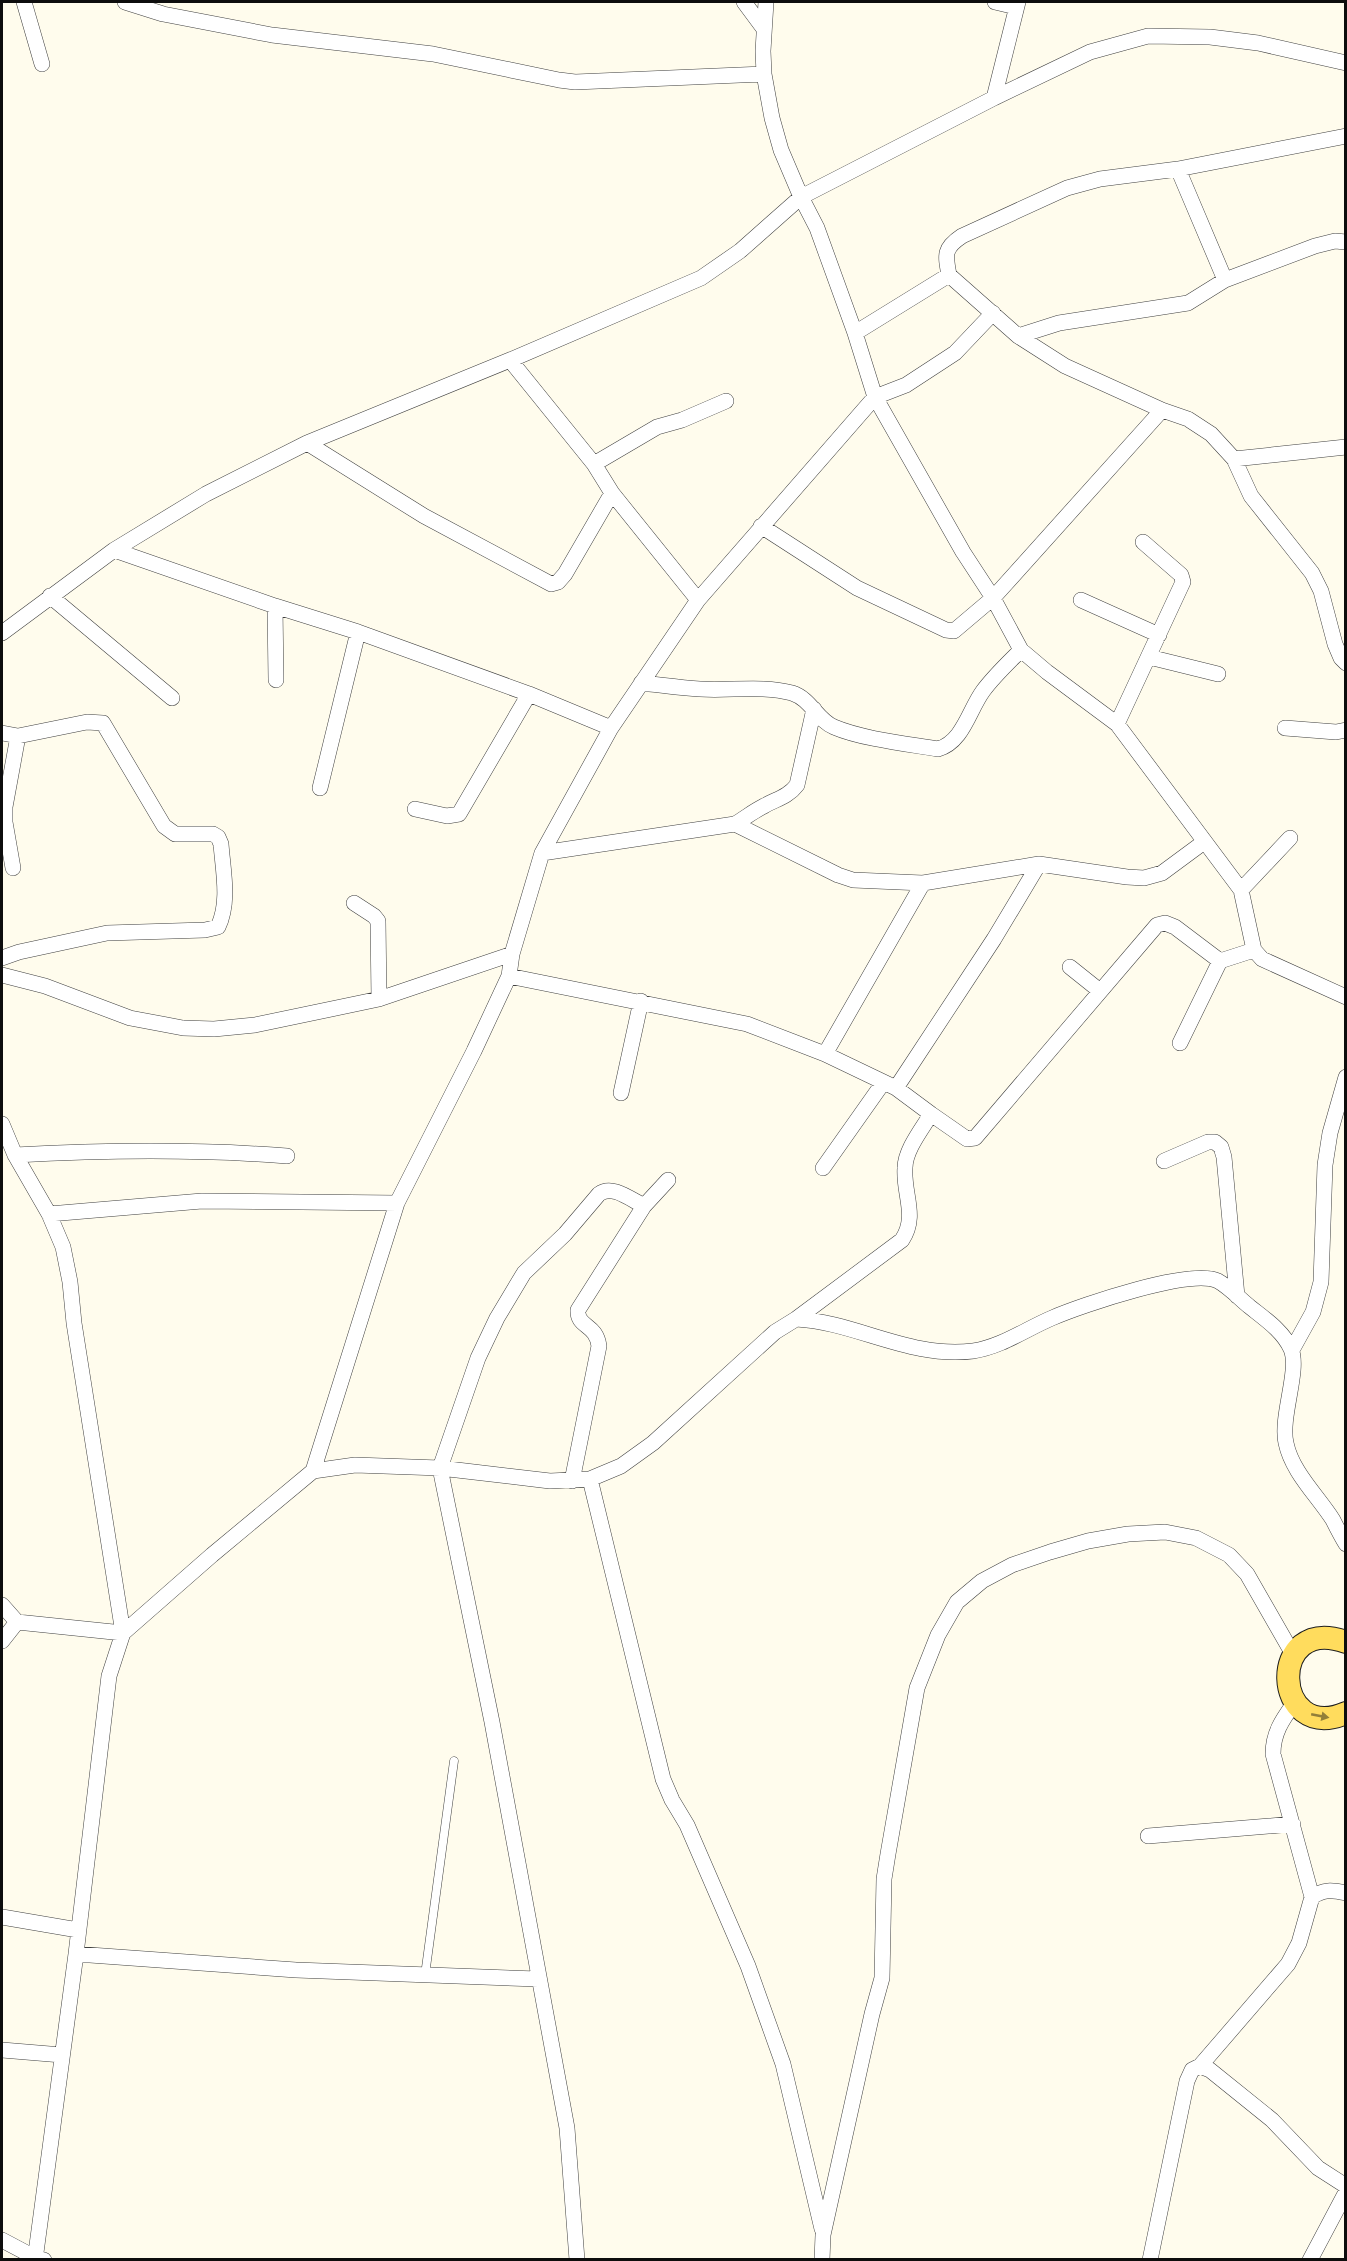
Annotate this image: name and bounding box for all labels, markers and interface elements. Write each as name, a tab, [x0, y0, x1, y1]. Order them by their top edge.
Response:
one-way arrow	[1311, 1712, 1330, 1721]

